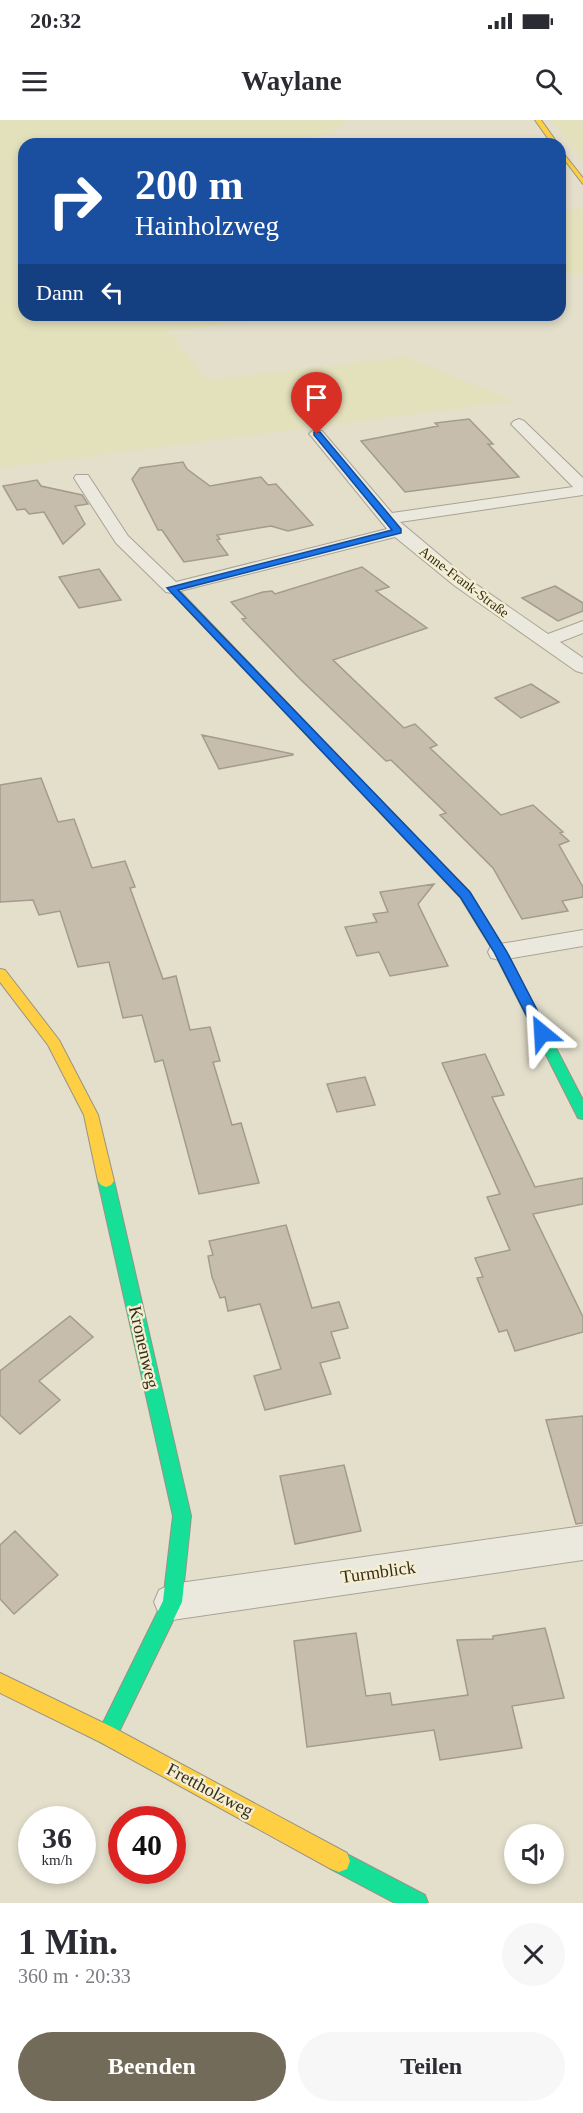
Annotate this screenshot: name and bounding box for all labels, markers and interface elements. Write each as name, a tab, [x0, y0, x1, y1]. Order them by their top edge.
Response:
text: 20:32	[30, 8, 81, 33]
icon: menu	[18, 65, 51, 98]
icon: search	[532, 65, 565, 98]
text: Waylane	[241, 66, 342, 96]
icon: right	[36, 162, 114, 240]
text: 200 m	[135, 162, 244, 208]
text: Hainholzweg	[135, 211, 279, 241]
icon: left	[96, 276, 129, 309]
text: Dann	[36, 280, 84, 305]
pin	[291, 372, 342, 434]
icon: arrive	[300, 381, 333, 414]
street label: Anne-Frank-Straße	[416, 543, 512, 621]
position arrow	[510, 1001, 574, 1065]
street label: Kronenweg	[125, 1304, 163, 1390]
street label: Turmblick	[339, 1557, 417, 1587]
street label: Frettholzweg	[163, 1759, 257, 1821]
speed limit sign: 40	[108, 1806, 186, 1884]
text: 36	[42, 1821, 72, 1854]
map controls	[504, 1824, 564, 1884]
button: sound	[504, 1824, 564, 1884]
text: km/h	[42, 1852, 72, 1868]
text: 1 Min.	[18, 1922, 118, 1962]
button: close	[502, 1923, 565, 1986]
text: 360 m · 20:33	[18, 1965, 131, 1987]
button: Beenden	[18, 2032, 286, 2101]
button: Teilen	[298, 2032, 565, 2101]

